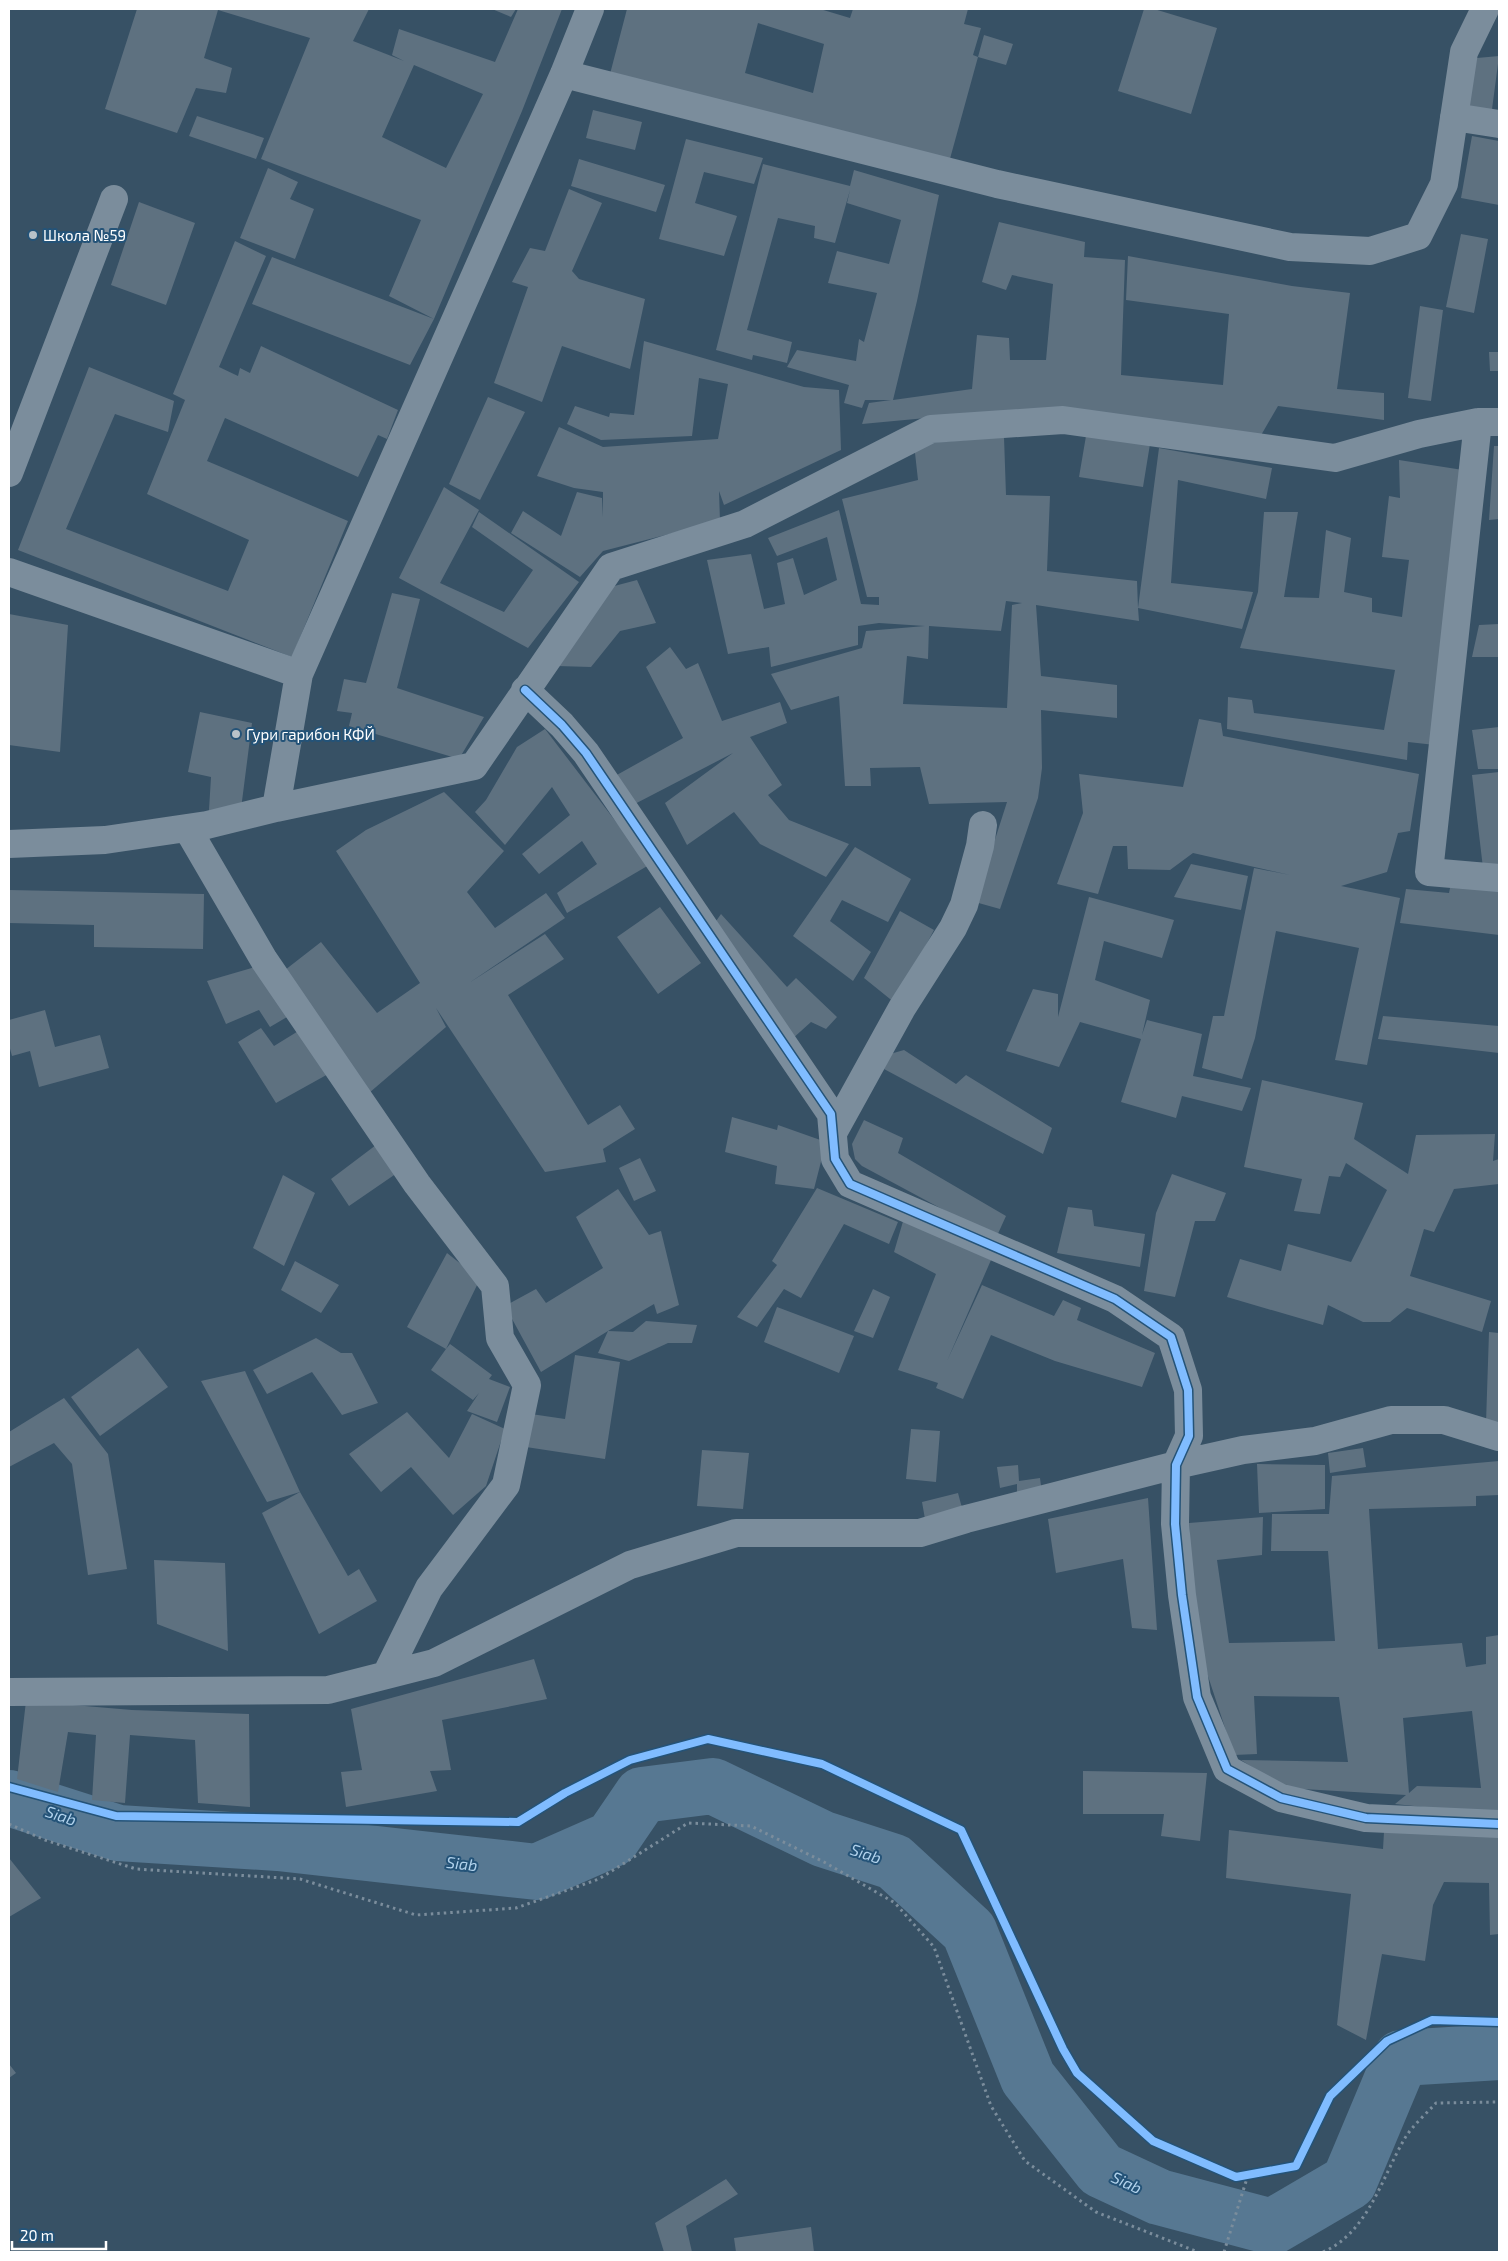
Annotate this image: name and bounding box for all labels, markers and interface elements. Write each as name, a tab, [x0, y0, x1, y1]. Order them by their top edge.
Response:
place label: Школа №59	[43, 226, 126, 244]
marker: Школа №59	[27, 229, 39, 241]
place label: Гури гарибон КФЙ	[246, 725, 375, 744]
marker: Гури гарибон КФЙ	[230, 728, 242, 740]
water label: Siab	[43, 1801, 79, 1829]
water label: Siab	[848, 1839, 884, 1867]
water label: Siab	[445, 1852, 479, 1874]
water label: Siab	[1109, 2167, 1145, 2197]
scale bar	[12, 2218, 106, 2250]
text: 20 m	[20, 2226, 54, 2244]

